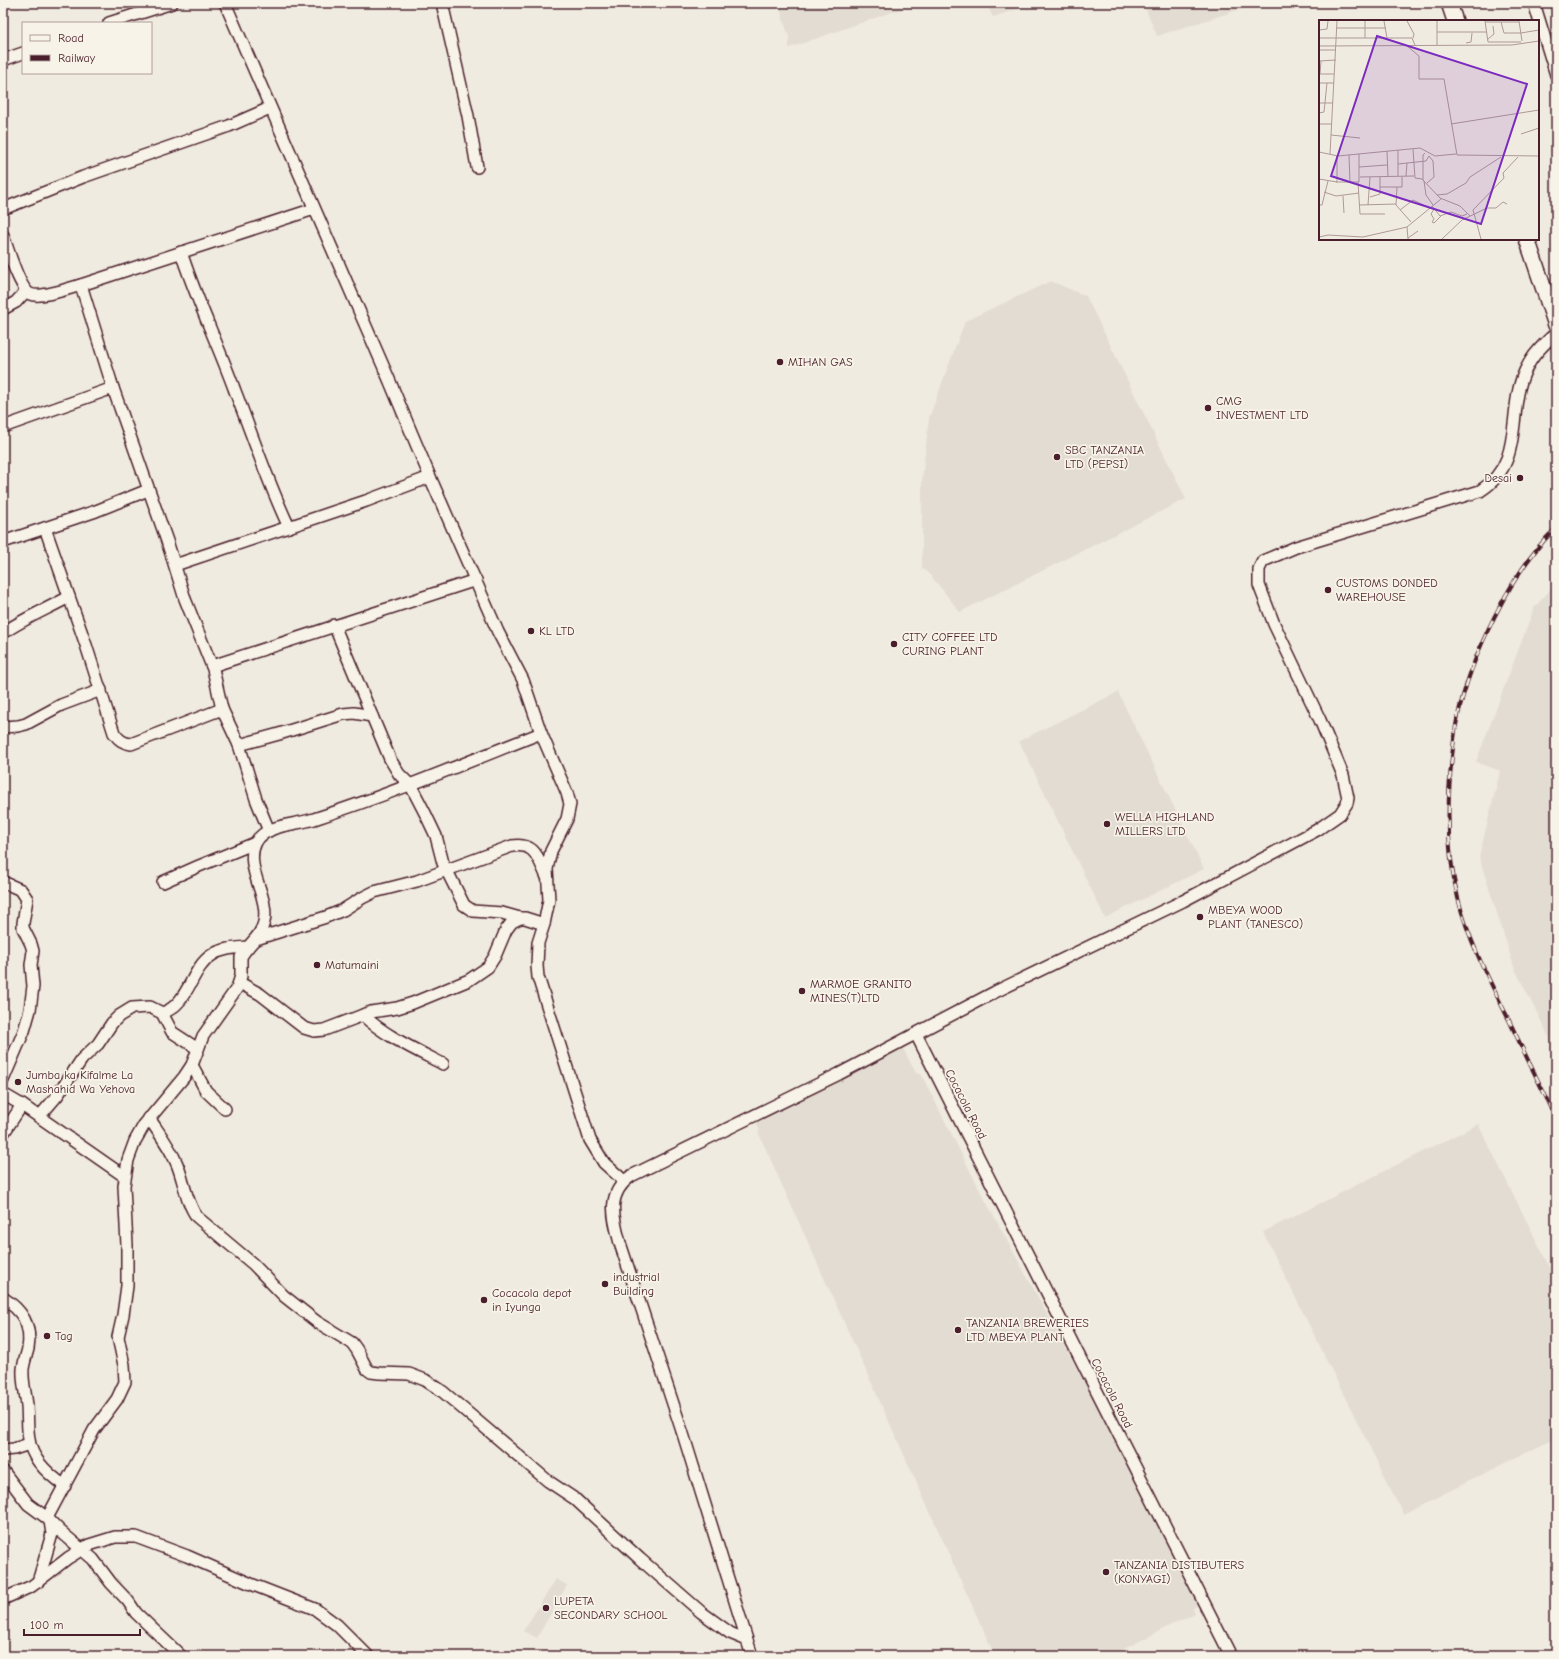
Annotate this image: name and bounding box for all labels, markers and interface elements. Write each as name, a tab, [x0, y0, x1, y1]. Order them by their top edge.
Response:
inset map	[1319, 20, 1539, 240]
legend	[22, 22, 152, 74]
text: Road	[58, 31, 84, 45]
text: Railway	[58, 51, 96, 65]
place label: MIHAN GAS	[788, 355, 853, 369]
marker: MIHAN GAS	[775, 357, 785, 367]
place label: CMG INVESTMENT LTD	[1216, 394, 1309, 422]
marker: CMG INVESTMENT LTD	[1203, 403, 1213, 413]
place label: SBC TANZANIA LTD (PEPSI)	[1065, 443, 1144, 471]
marker: SBC TANZANIA LTD (PEPSI)	[1052, 452, 1062, 462]
place label: Desai	[1485, 471, 1512, 485]
marker: Desai	[1515, 473, 1525, 483]
place label: CUSTOMS DONDED WAREHOUSE	[1336, 576, 1438, 604]
marker: CUSTOMS DONDED WAREHOUSE	[1323, 585, 1333, 595]
place label: KL LTD	[539, 624, 574, 638]
marker: KL LTD	[526, 626, 536, 636]
place label: CITY COFFEE LTD CURING PLANT	[902, 630, 998, 658]
marker: CITY COFFEE LTD CURING PLANT	[889, 639, 899, 649]
place label: WELLA HIGHLAND MILLERS LTD	[1115, 810, 1214, 838]
marker: WELLA HIGHLAND MILLERS LTD	[1102, 819, 1112, 829]
place label: MBEYA WOOD PLANT (TANESCO)	[1208, 903, 1303, 931]
marker: MBEYA WOOD PLANT (TANESCO)	[1195, 912, 1205, 922]
place label: Matumaini	[325, 958, 379, 972]
marker: Matumaini	[312, 960, 322, 970]
place label: MARMOE GRANITO MINES(T)LTD	[810, 977, 912, 1005]
marker: MARMOE GRANITO MINES(T)LTD	[797, 986, 807, 996]
street label: Cocacola Road	[942, 1067, 990, 1141]
place label: Jumba ka Kifalme La Mashahid Wa Yehova	[26, 1068, 135, 1096]
marker: Jumba ka Kifalme La Mashahid Wa Yehova	[13, 1077, 23, 1087]
place label: industrial Building	[613, 1270, 660, 1298]
marker: industrial Building	[600, 1279, 610, 1289]
place label: Cocacola depot in Iyunga	[492, 1286, 572, 1314]
marker: Cocacola depot in Iyunga	[479, 1295, 489, 1305]
place label: TANZANIA BREWERIES LTD MBEYA PLANT	[966, 1316, 1089, 1344]
marker: TANZANIA BREWERIES LTD MBEYA PLANT	[953, 1325, 963, 1335]
place label: Tag	[55, 1329, 73, 1343]
marker: Tag	[42, 1331, 52, 1341]
street label: Cocacola Road	[1088, 1356, 1136, 1430]
place label: TANZANIA DISTIBUTERS (KONYAGI)	[1114, 1558, 1245, 1586]
marker: TANZANIA DISTIBUTERS (KONYAGI)	[1101, 1567, 1111, 1577]
place label: LUPETA SECONDARY SCHOOL	[554, 1594, 668, 1622]
marker: LUPETA SECONDARY SCHOOL	[541, 1603, 551, 1613]
scale bar	[24, 1611, 140, 1637]
text: 100 m	[30, 1618, 63, 1632]

